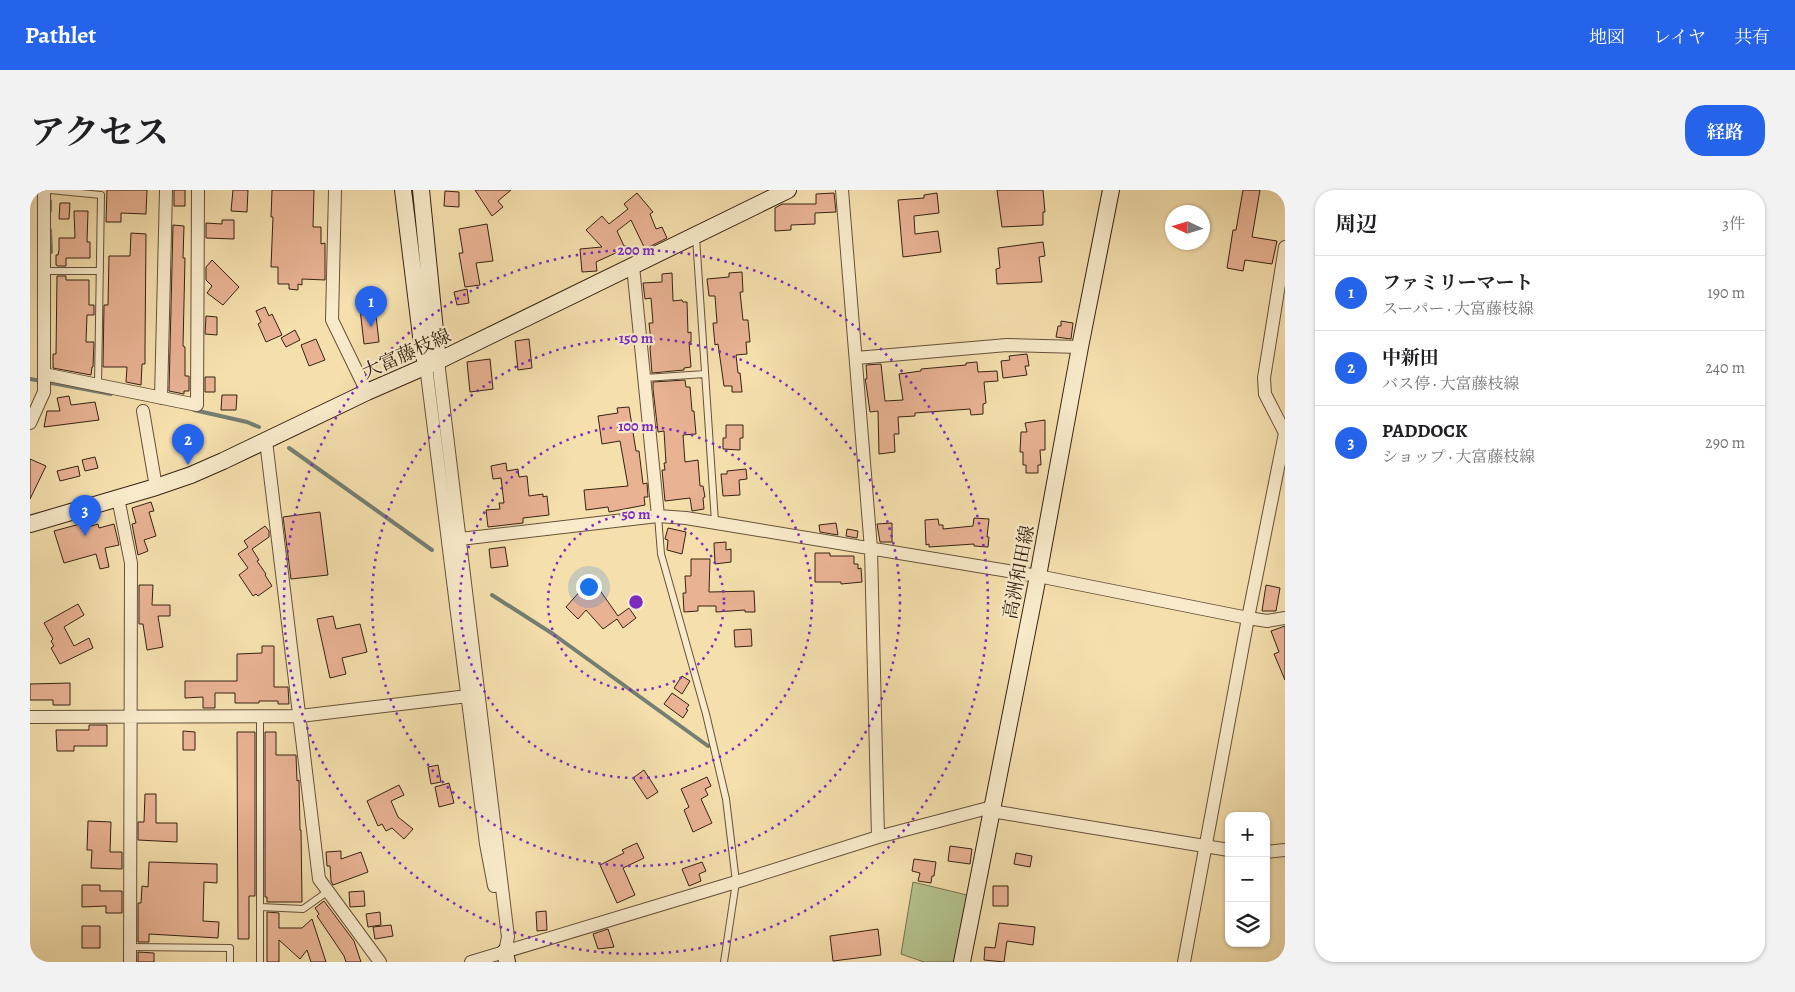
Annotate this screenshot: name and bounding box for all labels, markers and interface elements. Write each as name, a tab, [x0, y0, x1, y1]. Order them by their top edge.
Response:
text: Pathlet	[25, 19, 96, 51]
text: 地図	[1589, 25, 1625, 49]
text: レイヤ	[1653, 25, 1706, 49]
text: 共有	[1734, 25, 1770, 49]
button: 経路	[1685, 105, 1765, 156]
text: アクセス	[30, 108, 169, 156]
north arrow	[1165, 205, 1210, 250]
text: 周辺	[1335, 210, 1377, 238]
text: 3件	[1722, 213, 1745, 235]
text: 200 m	[617, 240, 655, 260]
text: ファミリーマート	[1382, 270, 1534, 296]
text: 1	[1348, 282, 1354, 304]
text: 190 m	[1707, 282, 1745, 304]
pin: 1	[355, 286, 387, 327]
text: スーパー · 大富藤枝線	[1382, 298, 1534, 320]
street label: 大富藤枝線	[358, 323, 455, 385]
text: 150 m	[619, 328, 654, 348]
text: 中新田	[1382, 345, 1439, 371]
text: 2	[1347, 357, 1355, 379]
text: 240 m	[1705, 357, 1745, 379]
text: バス停 · 大富藤枝線	[1382, 373, 1520, 395]
text: 100 m	[618, 416, 654, 436]
text: PADDOCK	[1382, 418, 1468, 444]
pin: 2	[172, 424, 204, 465]
text: 3	[1348, 432, 1354, 454]
text: 290 m	[1705, 432, 1745, 454]
text: ショップ · 大富藤枝線	[1382, 446, 1535, 468]
pin: 3	[69, 495, 101, 536]
text: 50 m	[621, 504, 651, 524]
street label: 高洲和田線	[997, 523, 1041, 621]
your location	[576, 574, 602, 600]
centre of rings	[627, 593, 645, 611]
map controls	[1225, 812, 1270, 947]
button: +	[1225, 812, 1270, 857]
button: −	[1225, 857, 1270, 902]
button: layers	[1225, 902, 1270, 947]

